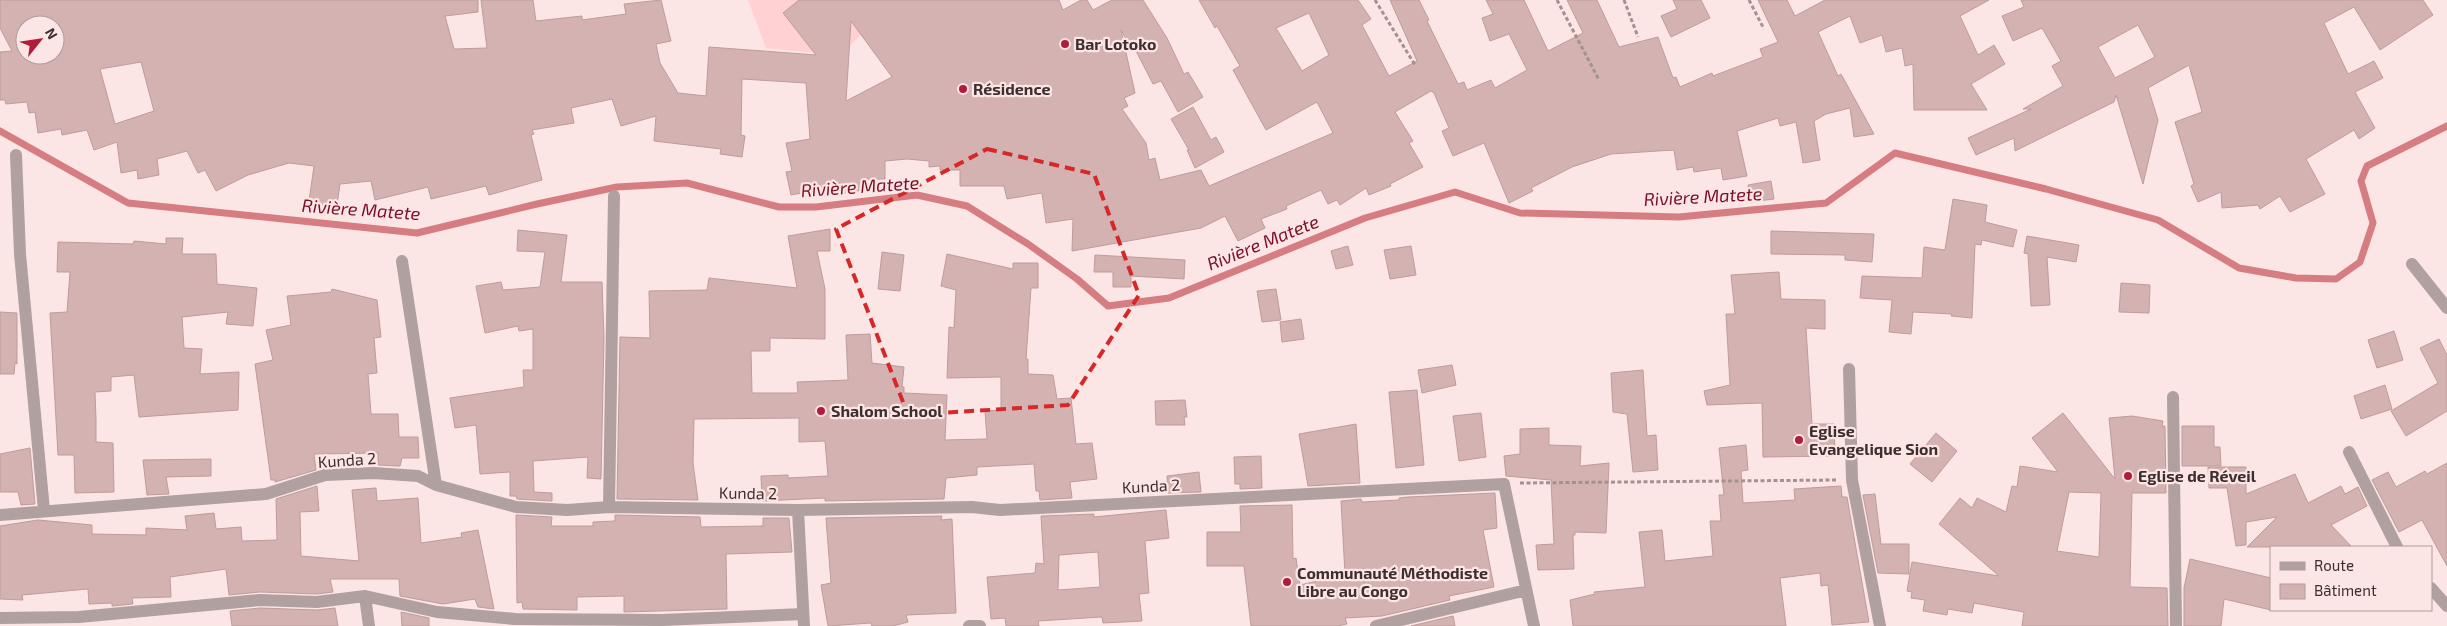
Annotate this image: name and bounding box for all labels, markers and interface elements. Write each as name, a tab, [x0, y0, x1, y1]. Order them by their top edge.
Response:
north arrow	[15, 15, 65, 65]
text: N	[42, 25, 62, 42]
place label: Bar Lotoko	[1075, 34, 1156, 53]
marker: Bar Lotoko	[1059, 38, 1071, 50]
place label: Résidence	[973, 79, 1050, 98]
marker: Résidence	[957, 83, 969, 95]
water label: Rivière Matete	[800, 171, 920, 201]
water label: Rivière Matete	[1643, 182, 1763, 210]
water label: Rivière Matete	[301, 194, 421, 224]
water label: Rivière Matete	[1203, 209, 1322, 275]
place label: Shalom School	[831, 401, 943, 420]
marker: Shalom School	[815, 405, 827, 417]
place label: Eglise Evangelique Sion	[1809, 421, 1938, 458]
marker: Eglise Evangelique Sion	[1793, 434, 1805, 446]
street label: Kunda 2	[317, 448, 377, 471]
place label: Eglise de Réveil	[2138, 466, 2257, 485]
marker: Eglise de Réveil	[2122, 470, 2134, 482]
street label: Kunda 2	[1121, 474, 1181, 497]
street label: Kunda 2	[719, 482, 777, 503]
legend	[2270, 546, 2432, 611]
text: Route	[2314, 556, 2354, 574]
place label: Communauté Méthodiste Libre au Congo	[1297, 563, 1488, 600]
marker: Communauté Méthodiste Libre au Congo	[1281, 576, 1293, 588]
text: Bâtiment	[2314, 581, 2377, 599]

